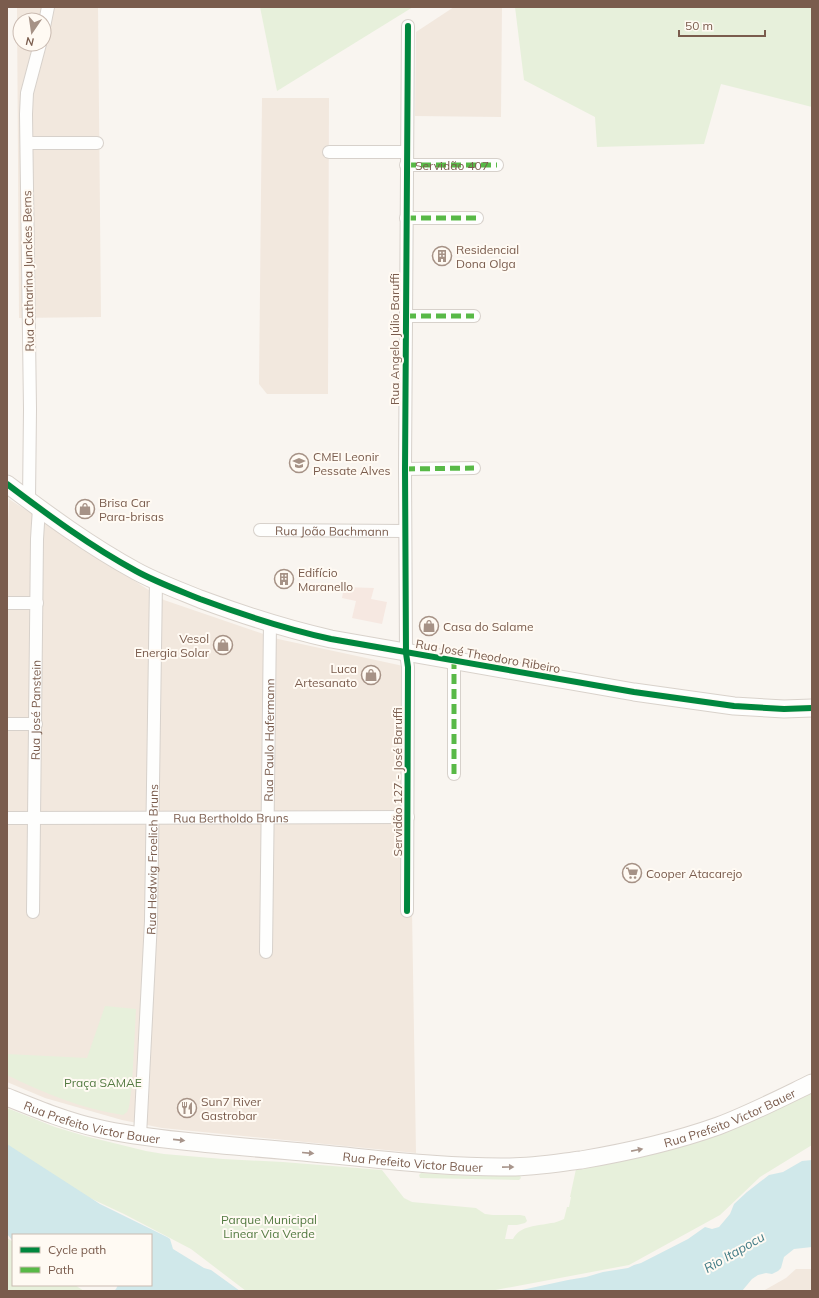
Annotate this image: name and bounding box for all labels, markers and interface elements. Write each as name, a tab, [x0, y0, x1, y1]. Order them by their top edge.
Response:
north arrow	[12, 12, 52, 52]
scale bar	[679, 12, 765, 38]
text: 50 m	[685, 18, 713, 33]
text: N	[24, 34, 35, 49]
street label: Servidão 407	[415, 158, 489, 173]
street label: Rua Catharina Junckes Berns	[19, 190, 37, 352]
place label: Residencial Dona Olga	[456, 242, 519, 271]
building icon: Residencial Dona Olga	[431, 245, 453, 267]
street label: Rua Angelo Júlio Baruffi	[387, 273, 402, 405]
place label: CMEI Leonir Pessate Alves	[313, 449, 390, 478]
school or university icon: CMEI Leonir Pessate Alves	[288, 452, 310, 474]
place label: Brisa Car Para-brisas	[99, 495, 164, 524]
shop icon: Brisa Car Para-brisas	[74, 498, 96, 520]
street label: Rua João Bachmann	[275, 523, 389, 538]
place label: Edifício Maranello	[298, 565, 353, 594]
building icon: Edifício Maranello	[273, 568, 295, 590]
shop icon: Casa do Salame	[418, 615, 440, 637]
place label: Casa do Salame	[443, 619, 533, 634]
place label: Vesol Energia Solar	[135, 631, 210, 660]
shop icon: Vesol Energia Solar	[212, 634, 234, 656]
street label: Rua José Theodoro Ribeiro	[414, 636, 562, 676]
street label: Rua José Panstein	[27, 660, 43, 760]
place label: Luca Artesanato	[294, 661, 357, 690]
shop icon: Luca Artesanato	[360, 664, 382, 686]
street label: Rua Paulo Hafermann	[260, 678, 277, 802]
street label: Servidão 127 - José Baruffi	[390, 707, 405, 857]
street label: Rua Hedwig Froelich Bruns	[143, 784, 161, 935]
street label: Rua Bertholdo Bruns	[173, 810, 289, 825]
supermarket icon: Cooper Atacarejo	[621, 862, 643, 884]
place label: Cooper Atacarejo	[646, 866, 743, 881]
park label: Praça SAMAE	[64, 1075, 142, 1090]
street label: Rua Prefeito Victor Bauer	[662, 1084, 798, 1150]
place label: Sun7 River Gastrobar	[201, 1094, 262, 1123]
street label: Rua Prefeito Victor Bauer	[22, 1097, 161, 1146]
restaurant icon: Sun7 River Gastrobar	[176, 1097, 198, 1119]
one-way arrow	[173, 1137, 185, 1144]
one-way arrow	[630, 1146, 643, 1152]
street label: Rua Prefeito Victor Bauer	[342, 1148, 484, 1174]
one-way arrow	[302, 1149, 314, 1156]
one-way arrow	[502, 1164, 515, 1170]
park label: Parque Municipal Linear Via Verde	[221, 1212, 317, 1241]
water label: Rio Itapocu	[701, 1228, 767, 1276]
legend	[12, 1234, 152, 1286]
text: Cycle path	[48, 1242, 106, 1257]
text: Path	[48, 1262, 74, 1277]

